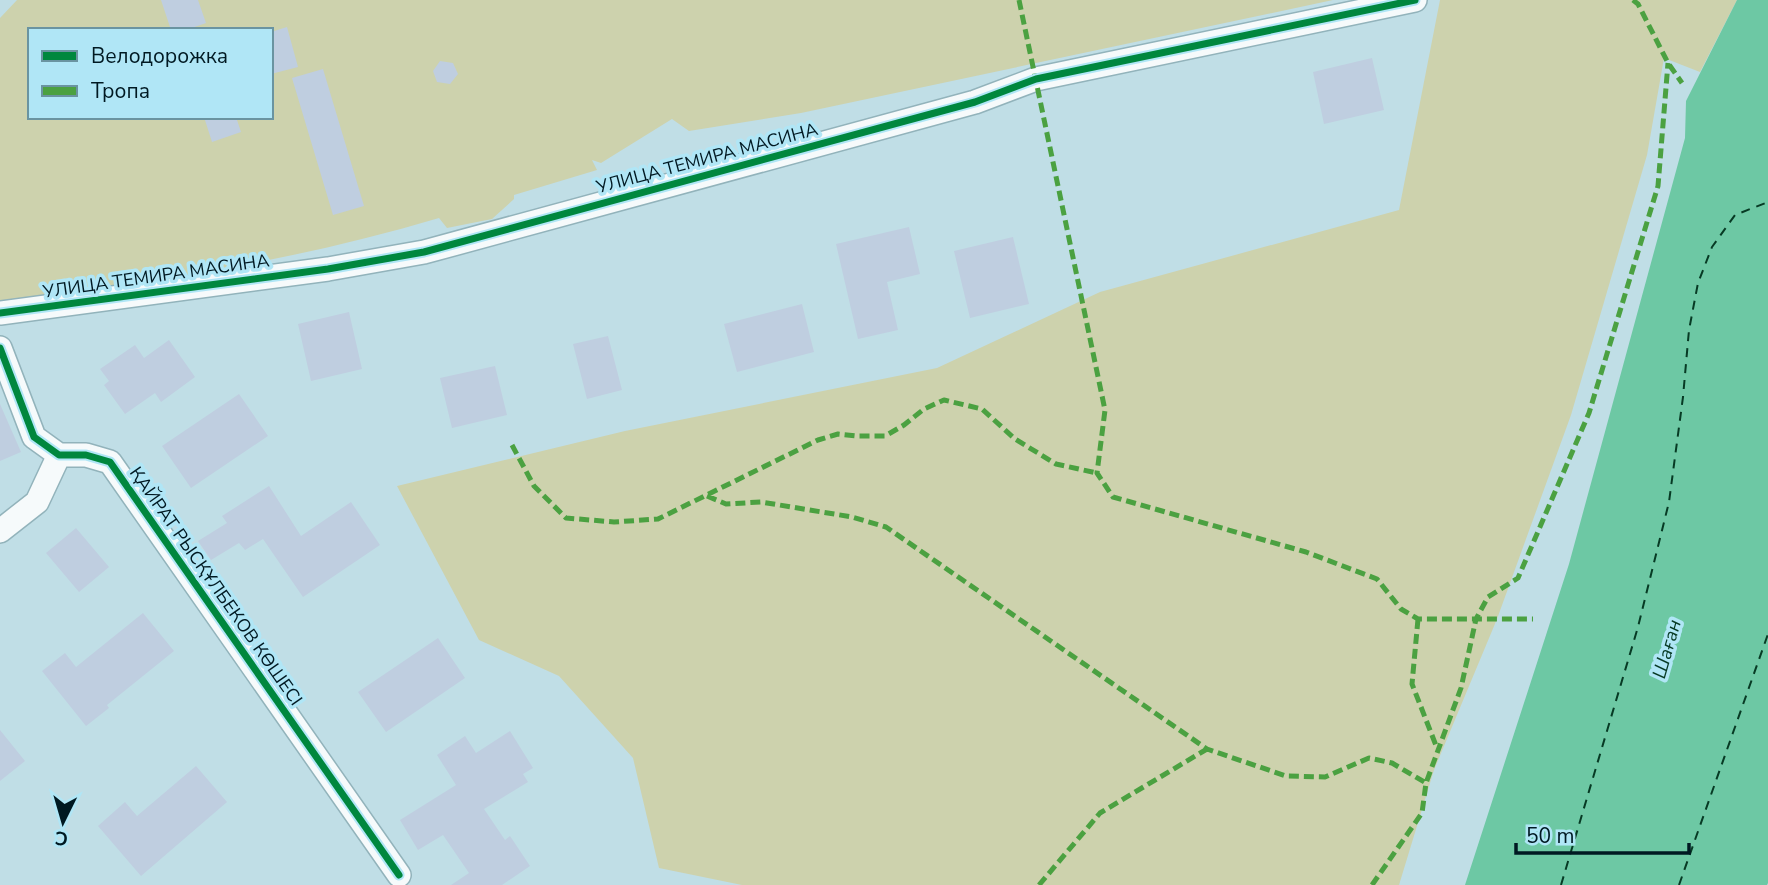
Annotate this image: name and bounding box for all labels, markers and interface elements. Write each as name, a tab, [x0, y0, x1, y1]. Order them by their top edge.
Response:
legend	[28, 28, 273, 119]
text: Велодорожка	[91, 42, 228, 70]
text: Тропа	[91, 77, 150, 105]
street label: УЛИЦА ТЕМИРА МАСИНА	[593, 117, 820, 199]
street label: УЛИЦА ТЕМИРА МАСИНА	[40, 248, 271, 304]
street label: ҚАЙРАТ РЫСҚҰЛБЕКОВ КӨШЕСІ	[124, 462, 308, 710]
water label: Шаған	[1646, 616, 1688, 682]
north arrow	[28, 787, 98, 857]
scale bar	[1516, 812, 1689, 856]
text: 50 m	[1526, 822, 1575, 850]
text: С	[54, 824, 69, 851]

